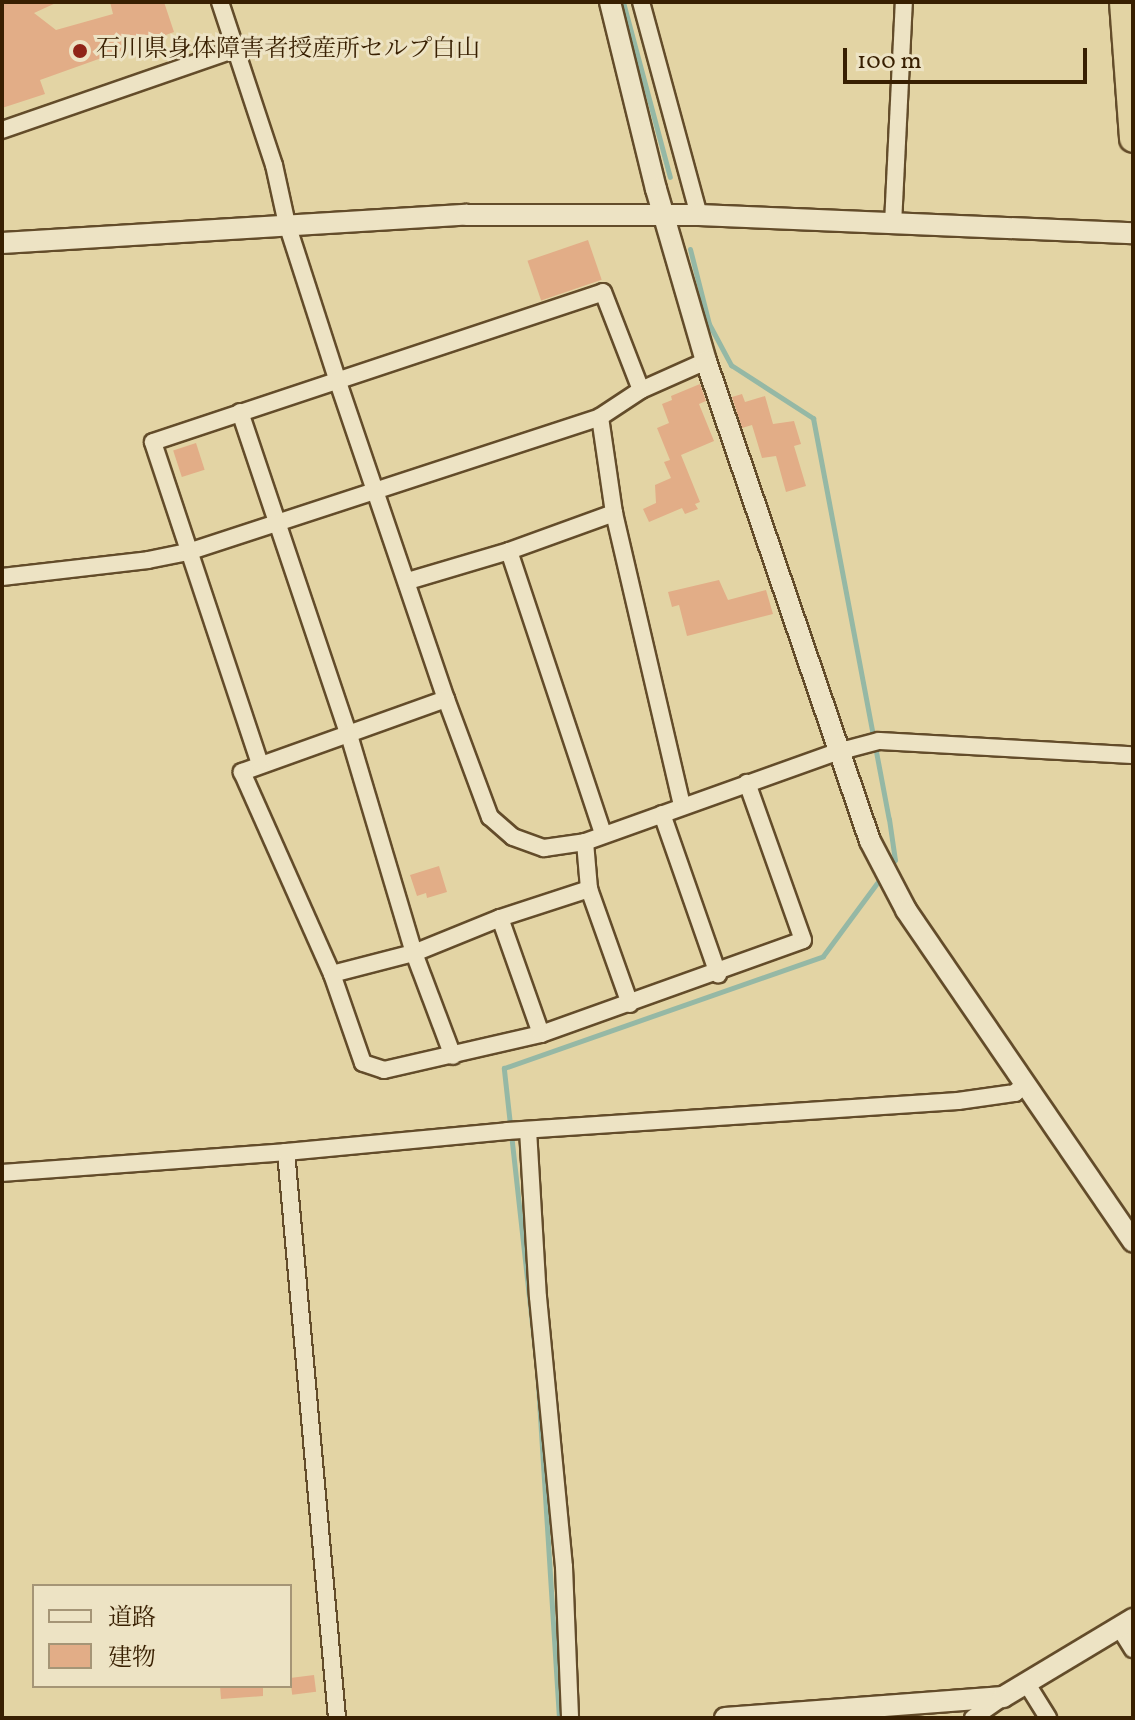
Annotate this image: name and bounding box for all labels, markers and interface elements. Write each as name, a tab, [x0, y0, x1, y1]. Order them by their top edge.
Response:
scale bar	[847, 32, 1091, 82]
place label: 石川県身体障害者授産所セルプ白山	[96, 37, 480, 65]
marker: 石川県身体障害者授産所セルプ白山	[71, 42, 89, 60]
text: 100 m	[857, 45, 922, 79]
legend	[32, 1584, 292, 1688]
text: 道路	[108, 1602, 156, 1636]
text: 建物	[108, 1642, 156, 1676]

